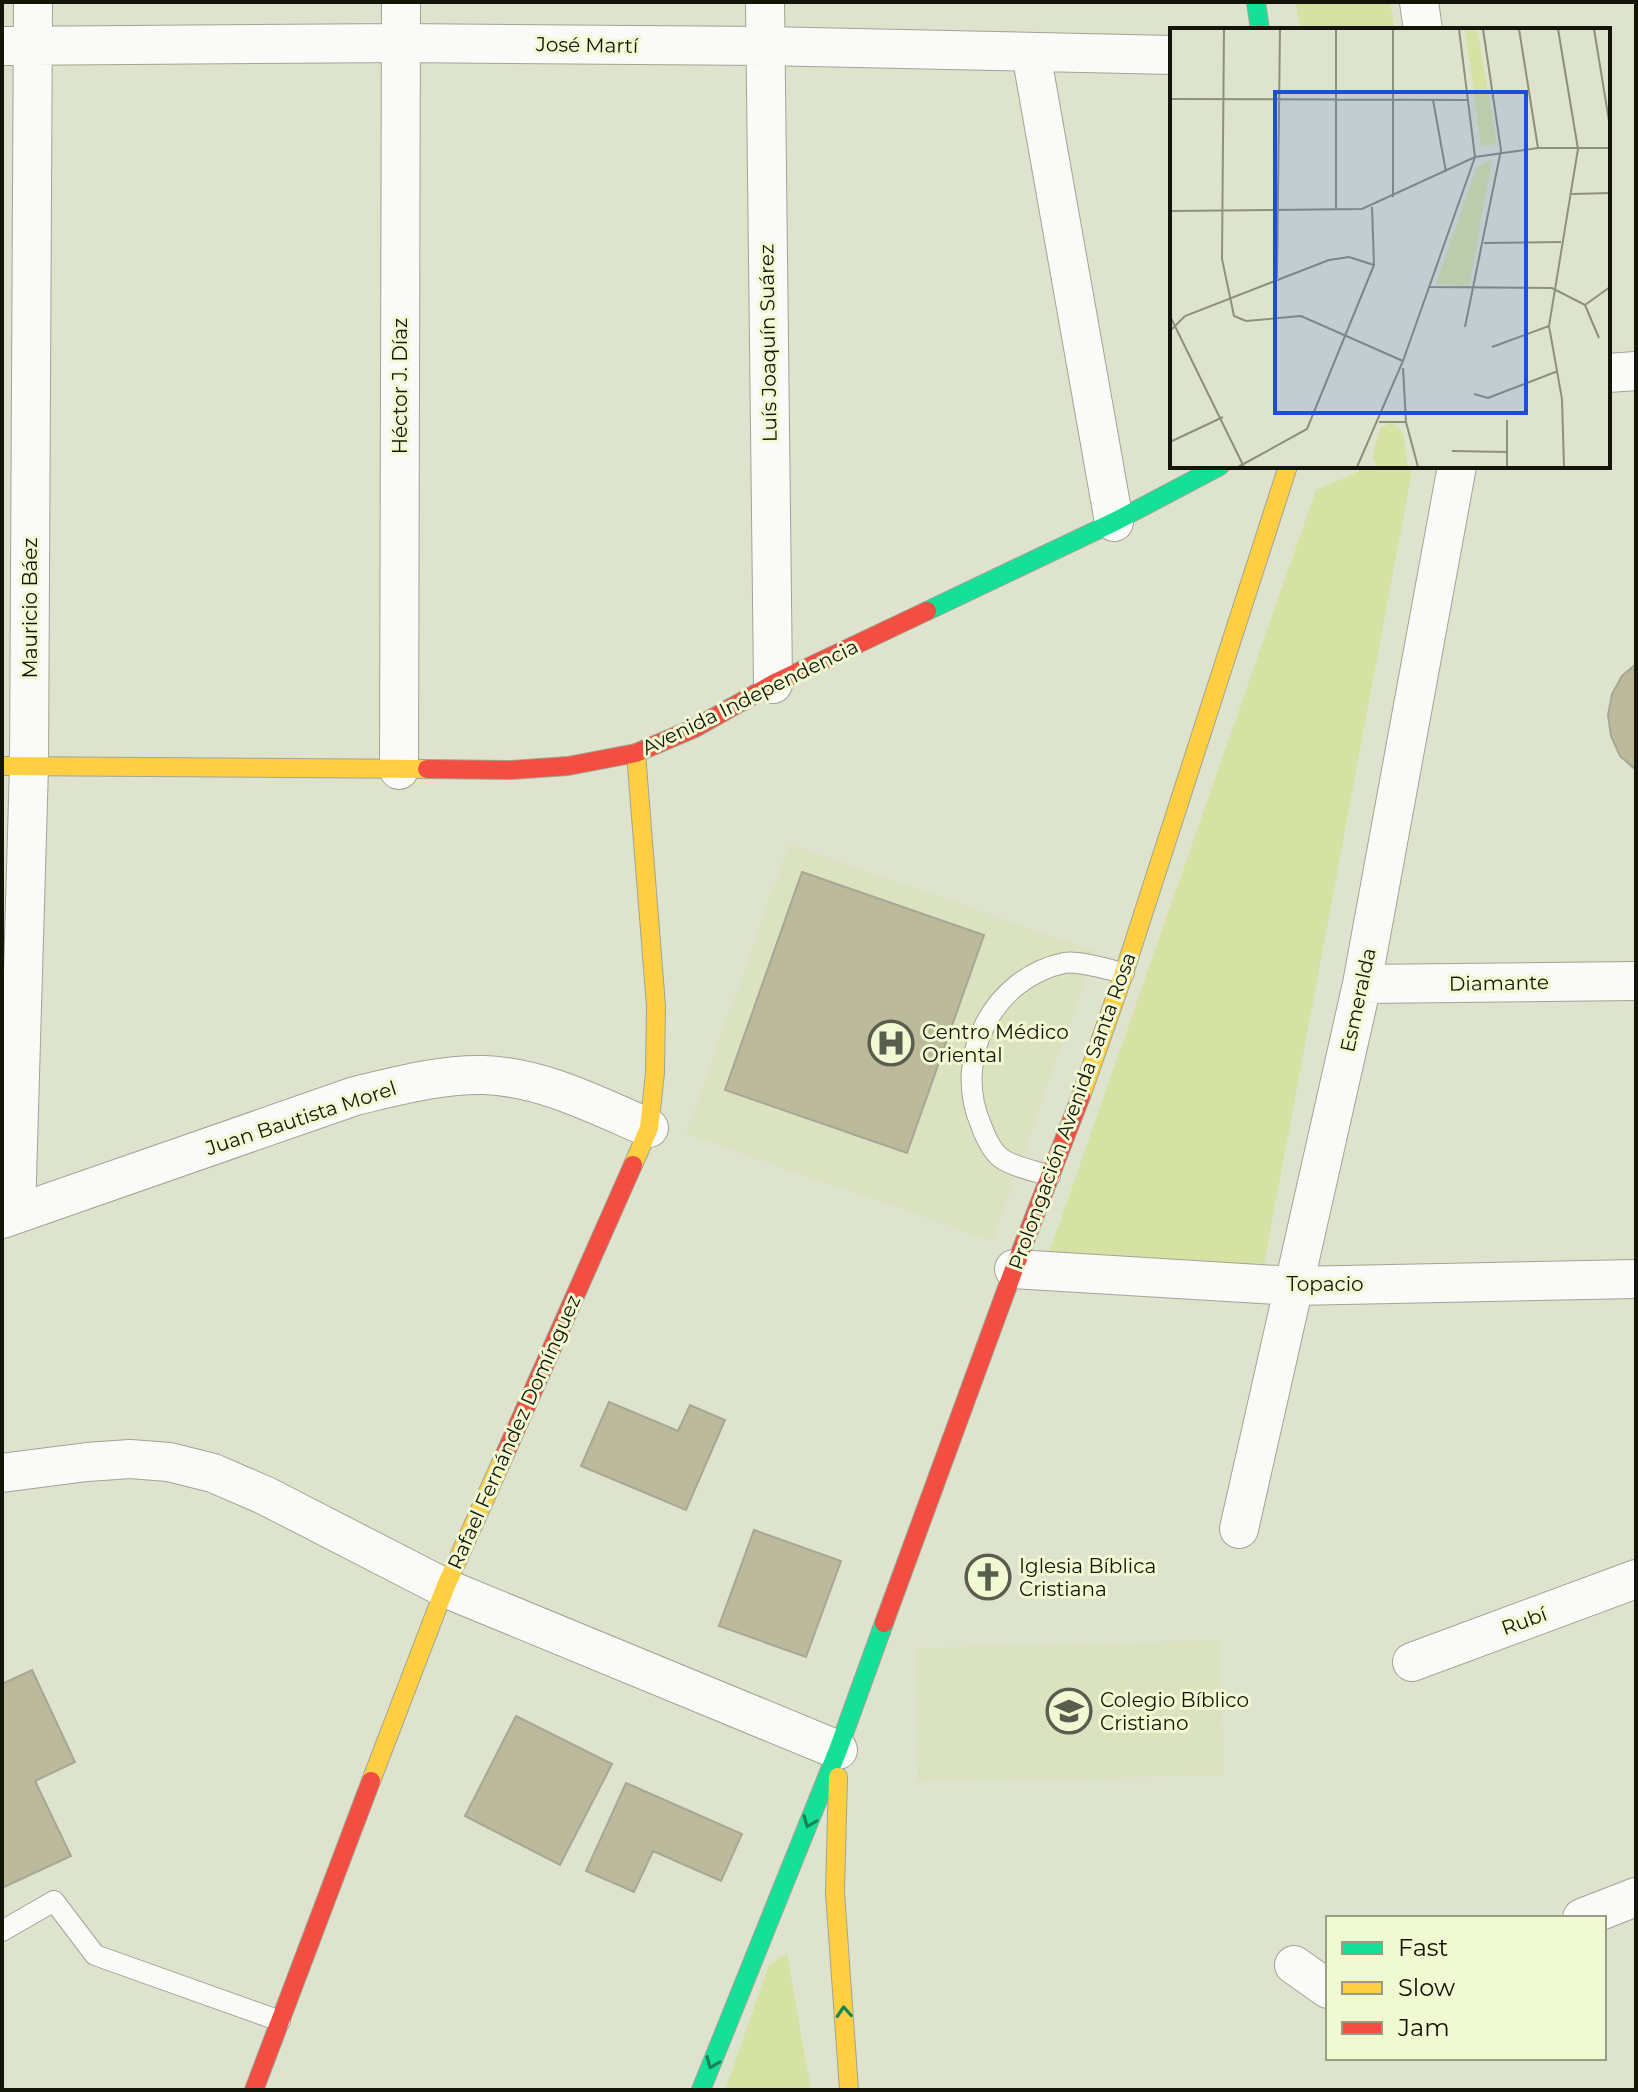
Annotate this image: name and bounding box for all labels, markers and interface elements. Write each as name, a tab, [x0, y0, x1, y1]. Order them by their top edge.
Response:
inset map	[1170, 28, 1610, 468]
street label: José Martí	[535, 32, 640, 58]
street label: Luís Joaquín Suárez	[754, 244, 782, 442]
street label: Héctor J. Díaz	[388, 318, 412, 454]
street label: Mauricio Báez	[18, 538, 42, 678]
street label: Avenida Independencia	[638, 634, 862, 760]
street label: Esmeralda	[1335, 946, 1381, 1054]
street label: Prolongación Avenida Santa Rosa	[1003, 949, 1141, 1273]
street label: Diamante	[1449, 970, 1549, 996]
hospital icon: Centro Médico Oriental	[867, 1019, 915, 1067]
place label: Centro Médico Oriental	[922, 1020, 1069, 1067]
street label: Juan Bautista Morel	[202, 1076, 399, 1161]
street label: Topacio	[1286, 1272, 1364, 1296]
street label: Rafael Fernández Domínguez	[442, 1291, 586, 1573]
church icon: Iglesia Bíblica Cristiana	[964, 1553, 1012, 1601]
place label: Iglesia Bíblica Cristiana	[1019, 1554, 1156, 1601]
street label: Rubí	[1498, 1601, 1552, 1640]
school or university icon: Colegio Bíblico Cristiano	[1045, 1687, 1093, 1735]
place label: Colegio Bíblico Cristiano	[1100, 1688, 1249, 1735]
one-way arrow	[803, 1814, 819, 1828]
legend	[1326, 1916, 1606, 2060]
text: Fast	[1398, 1933, 1449, 1962]
text: Slow	[1398, 1973, 1455, 2002]
one-way arrow	[836, 2005, 853, 2018]
text: Jam	[1397, 2013, 1450, 2042]
one-way arrow	[705, 2055, 722, 2069]

